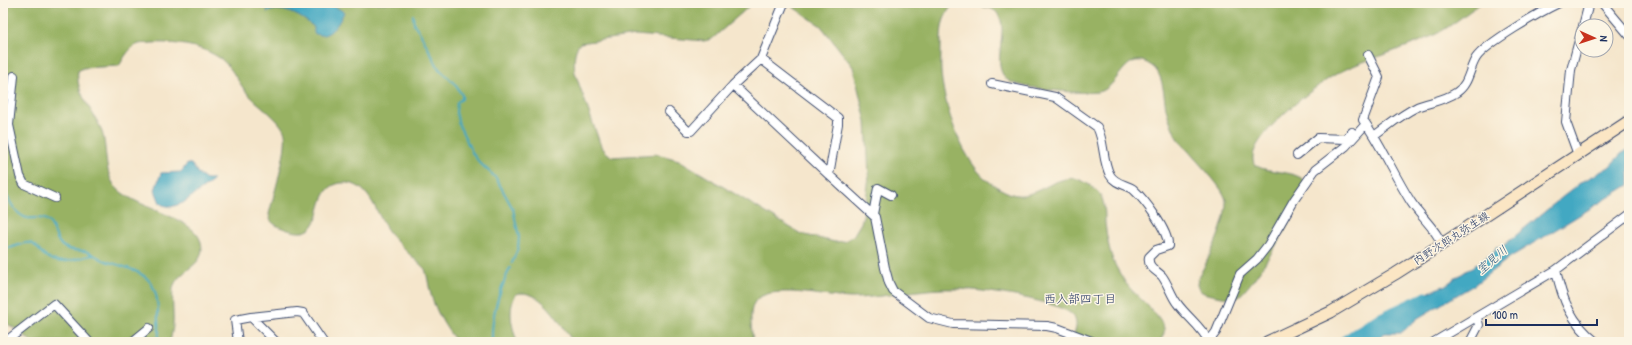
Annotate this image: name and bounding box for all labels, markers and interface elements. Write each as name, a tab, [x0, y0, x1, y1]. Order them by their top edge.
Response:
north arrow	[1574, 18, 1614, 58]
text: N	[1597, 35, 1611, 42]
street label: 内野次郎丸弥生線	[1410, 208, 1492, 268]
water label: 室見川	[1473, 241, 1511, 278]
district label: 西入部四丁目	[1044, 290, 1116, 307]
scale bar	[1486, 301, 1597, 327]
text: 100 m	[1492, 306, 1518, 323]

